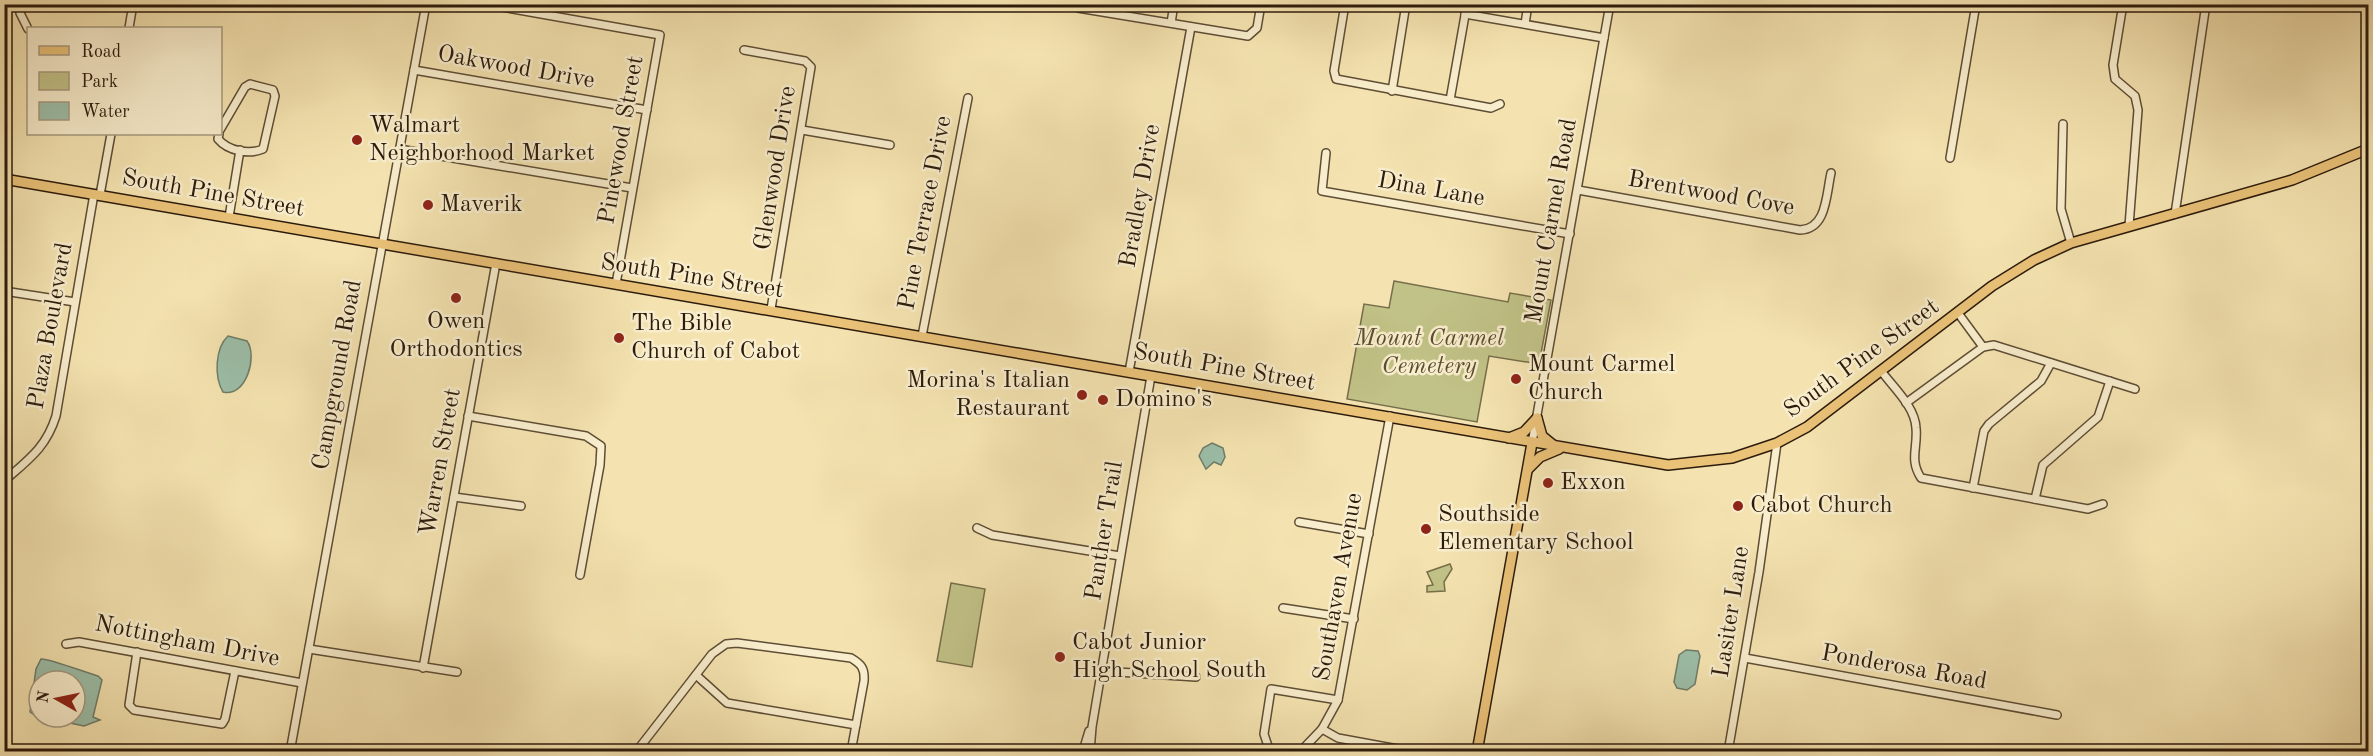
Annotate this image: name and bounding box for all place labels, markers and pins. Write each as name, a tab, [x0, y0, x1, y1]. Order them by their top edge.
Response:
place label: Walmart Neighborhood Market	[369, 114, 595, 166]
marker: Walmart Neighborhood Market	[350, 133, 364, 147]
place label: Maverik	[440, 193, 523, 217]
marker: Maverik	[421, 198, 435, 212]
marker: Owen Orthodontics	[449, 291, 463, 305]
place label: Owen Orthodontics	[389, 310, 523, 362]
place label: The Bible Church of Cabot	[631, 312, 800, 364]
marker: The Bible Church of Cabot	[612, 331, 626, 345]
place label: Mount Carmel Church	[1528, 353, 1675, 405]
place label: Morina's Italian Restaurant	[906, 369, 1070, 421]
marker: Mount Carmel Church	[1509, 372, 1523, 386]
marker: Morina's Italian Restaurant	[1075, 388, 1089, 402]
place label: Domino's	[1115, 388, 1212, 412]
marker: Domino's	[1096, 393, 1110, 407]
place label: Exxon	[1560, 471, 1626, 495]
marker: Exxon	[1541, 476, 1555, 490]
place label: Cabot Church	[1750, 494, 1893, 518]
marker: Cabot Church	[1731, 499, 1745, 513]
place label: Southside Elementary School	[1438, 503, 1633, 555]
marker: Southside Elementary School	[1419, 522, 1433, 536]
place label: Cabot Junior High School South	[1072, 631, 1267, 683]
marker: Cabot Junior High School South	[1053, 650, 1067, 664]

